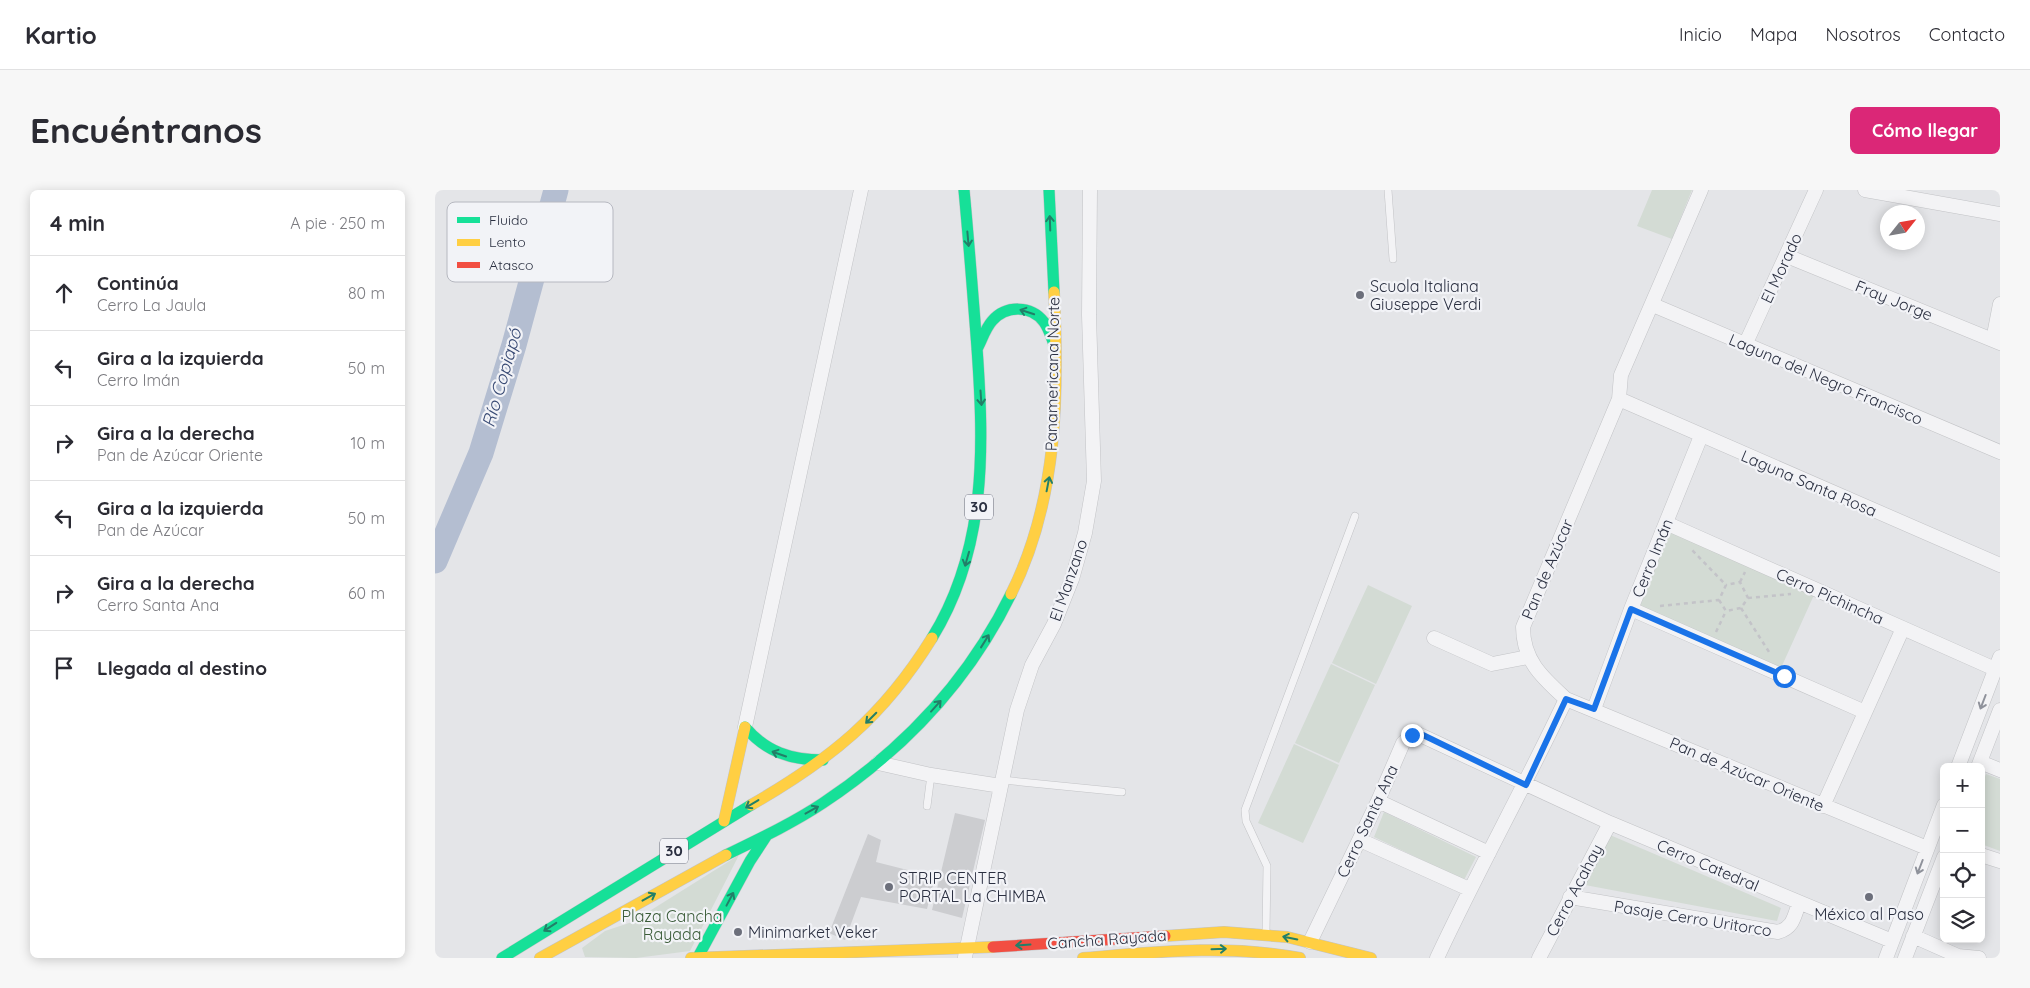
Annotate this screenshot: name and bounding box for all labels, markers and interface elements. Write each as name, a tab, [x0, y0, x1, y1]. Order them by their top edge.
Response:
text: Kartio	[25, 20, 97, 50]
text: Inicio	[1679, 23, 1722, 46]
text: Mapa	[1750, 23, 1798, 46]
text: Nosotros	[1826, 23, 1901, 46]
text: Contacto	[1929, 23, 2005, 46]
button: Cómo llegar	[1850, 107, 2000, 154]
text: Encuéntranos	[30, 108, 262, 152]
legend	[447, 202, 613, 282]
north arrow	[1880, 205, 1925, 250]
text: 4 min	[50, 210, 105, 236]
text: Fluido	[489, 211, 528, 229]
text: A pie · 250 m	[290, 213, 385, 233]
one-way arrow	[1046, 216, 1055, 232]
one-way arrow	[963, 230, 973, 246]
street label: El Morado	[1756, 230, 1806, 306]
text: Lento	[489, 233, 526, 251]
text: Atasco	[489, 256, 534, 274]
text: Continúa	[97, 271, 179, 295]
street label: Fray Jorge	[1852, 275, 1936, 325]
place label: Scuola Italiana Giuseppe Verdi	[1370, 276, 1481, 314]
icon: ahead	[50, 279, 78, 307]
text: 80 m	[348, 283, 385, 303]
marker: Scuola Italiana Giuseppe Verdi	[1354, 289, 1366, 301]
text: Cerro La Jaula	[97, 295, 206, 315]
street label: Panamericana Norte	[1041, 297, 1063, 451]
one-way arrow	[1020, 306, 1036, 316]
water label: Río Copiapó	[476, 325, 527, 430]
street label: Laguna del Negro Francisco	[1726, 329, 1926, 429]
text: Gira a la izquierda	[97, 346, 264, 370]
icon: left	[50, 354, 78, 382]
text: 50 m	[348, 358, 385, 378]
text: Cerro Imán	[97, 370, 180, 390]
one-way arrow	[976, 390, 985, 406]
text: Gira a la derecha	[97, 421, 255, 445]
icon: right	[50, 429, 78, 457]
text: 10 m	[351, 433, 385, 453]
text: Pan de Azúcar Oriente	[97, 445, 263, 465]
street label: Laguna Santa Rosa	[1738, 445, 1880, 521]
one-way arrow	[1043, 476, 1053, 492]
road number: 30	[965, 494, 993, 520]
text: Gira a la izquierda	[97, 496, 264, 520]
icon: left	[50, 504, 78, 532]
text: 50 m	[348, 508, 385, 528]
street label: Pan de Azúcar	[1517, 516, 1577, 622]
street label: Cerro Imán	[1627, 516, 1677, 600]
text: Pan de Azúcar	[97, 520, 204, 540]
street label: El Manzano	[1045, 536, 1091, 624]
one-way arrow	[962, 550, 971, 566]
street label: Cerro Pichincha	[1773, 563, 1887, 629]
text: Gira a la derecha	[97, 571, 255, 595]
icon: right	[50, 579, 78, 607]
text: 60 m	[348, 583, 385, 603]
text: Cerro Santa Ana	[97, 595, 219, 615]
one-way arrow	[981, 634, 991, 648]
icon: arrive	[50, 654, 78, 682]
text: Llegada al destino	[97, 656, 267, 680]
route start	[1773, 665, 1796, 688]
one-way arrow	[1978, 694, 1987, 710]
one-way arrow	[931, 700, 942, 713]
one-way arrow	[865, 712, 877, 724]
route end	[1401, 724, 1424, 747]
street label: Pan de Azúcar Oriente	[1667, 732, 1827, 816]
one-way arrow	[772, 749, 788, 758]
street label: Cerro Santa Ana	[1332, 761, 1402, 881]
map controls	[1940, 763, 1985, 943]
button: +	[1940, 763, 1985, 808]
one-way arrow	[746, 800, 760, 810]
one-way arrow	[804, 804, 819, 814]
button: −	[1940, 808, 1985, 853]
street label: Cerro Catedral	[1654, 834, 1762, 896]
road number: 30	[660, 838, 688, 864]
street label: Cerro Acahay	[1541, 840, 1607, 940]
button: locate	[1940, 853, 1985, 898]
one-way arrow	[1915, 858, 1924, 874]
place label: STRIP CENTER PORTAL La CHIMBA	[899, 868, 1046, 906]
marker: STRIP CENTER PORTAL La CHIMBA	[883, 881, 895, 893]
one-way arrow	[642, 891, 656, 901]
one-way arrow	[725, 891, 735, 906]
marker: México al Paso	[1863, 891, 1875, 903]
street label: Pasaje Cerro Uritorco	[1613, 896, 1773, 940]
button: layers	[1940, 898, 1985, 943]
place label: México al Paso	[1814, 904, 1924, 924]
park label: Plaza Cancha Rayada	[621, 906, 723, 944]
one-way arrow	[543, 922, 557, 932]
place label: Minimarket Veker	[748, 922, 878, 942]
street label: Cancha Rayada	[1047, 925, 1167, 953]
marker: Minimarket Veker	[732, 926, 744, 938]
one-way arrow	[1282, 932, 1298, 942]
one-way arrow	[1015, 940, 1031, 949]
one-way arrow	[1210, 944, 1226, 953]

